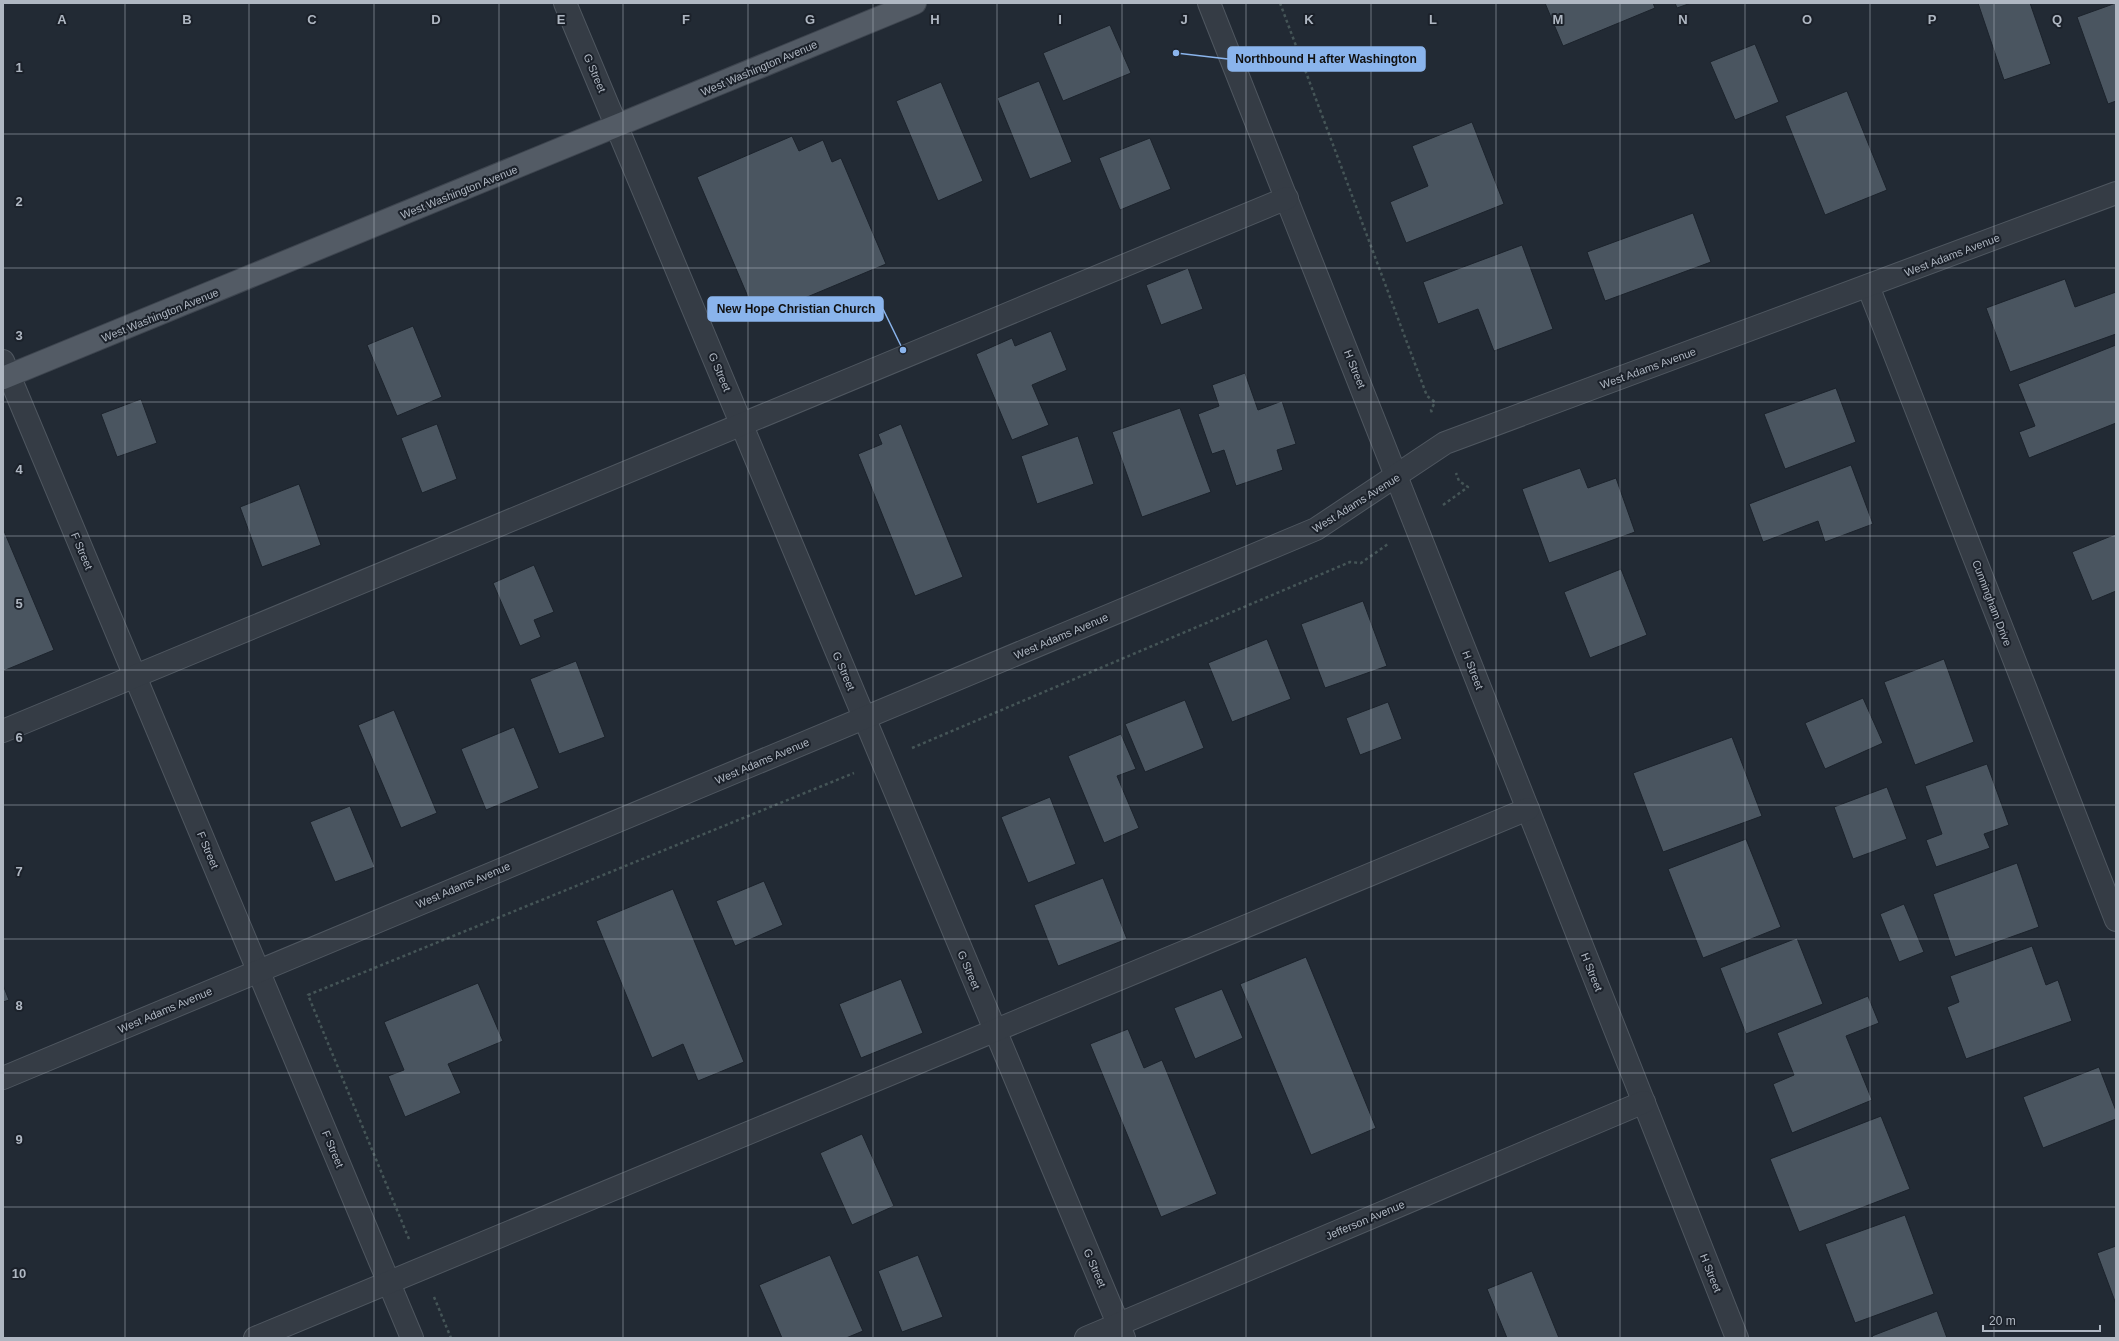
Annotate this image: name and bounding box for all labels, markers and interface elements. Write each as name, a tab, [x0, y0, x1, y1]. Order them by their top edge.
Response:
text: A	[57, 12, 67, 27]
text: B	[182, 12, 192, 27]
text: C	[307, 12, 317, 27]
text: D	[431, 12, 441, 27]
text: E	[557, 12, 566, 27]
text: F	[682, 12, 690, 27]
text: G	[805, 12, 815, 27]
text: H	[930, 12, 940, 27]
text: I	[1058, 12, 1062, 27]
text: J	[1180, 12, 1188, 27]
text: K	[1304, 12, 1314, 27]
text: L	[1429, 12, 1437, 27]
text: M	[1553, 12, 1563, 27]
text: N	[1678, 12, 1688, 27]
text: O	[1802, 12, 1812, 27]
text: P	[1928, 12, 1937, 27]
text: Q	[2052, 12, 2062, 27]
street label: West Washington Avenue	[699, 38, 819, 98]
callout: Northbound H after Washington	[1228, 47, 1425, 71]
street label: G Street	[581, 52, 609, 94]
text: Northbound H after Washington	[1235, 52, 1417, 66]
text: 1	[15, 60, 23, 75]
street label: West Washington Avenue	[399, 163, 519, 221]
text: 2	[15, 194, 23, 209]
street label: West Adams Avenue	[1903, 231, 2001, 279]
street label: West Washington Avenue	[100, 286, 220, 344]
callout: New Hope Christian Church	[708, 297, 883, 321]
text: New Hope Christian Church	[717, 302, 875, 316]
text: 3	[15, 328, 23, 343]
street label: West Adams Avenue	[1598, 345, 1698, 391]
street label: H Street	[1342, 348, 1368, 390]
street label: G Street	[706, 351, 734, 393]
text: 4	[15, 462, 23, 477]
street label: West Adams Avenue	[1310, 471, 1402, 535]
street label: F Street	[69, 531, 95, 571]
street label: Cunningham Drive	[1970, 558, 2014, 648]
text: 5	[15, 596, 23, 611]
street label: West Adams Avenue	[1012, 611, 1110, 661]
street label: H Street	[1460, 649, 1486, 691]
street label: G Street	[830, 650, 858, 692]
text: 6	[15, 730, 23, 745]
street label: West Adams Avenue	[713, 736, 811, 786]
street label: F Street	[195, 830, 221, 870]
street label: West Adams Avenue	[414, 860, 512, 910]
text: 7	[15, 864, 23, 879]
street label: G Street	[955, 949, 983, 991]
street label: H Street	[1579, 951, 1605, 993]
street label: West Adams Avenue	[116, 985, 214, 1035]
text: 8	[15, 998, 23, 1013]
street label: F Street	[320, 1129, 346, 1169]
text: 9	[15, 1132, 23, 1147]
street label: Jefferson Avenue	[1324, 1198, 1406, 1242]
street label: G Street	[1081, 1247, 1109, 1289]
street label: H Street	[1698, 1252, 1724, 1294]
text: 10	[12, 1266, 26, 1281]
scale bar	[1983, 1307, 2100, 1333]
text: 20 m	[1989, 1314, 2016, 1328]

